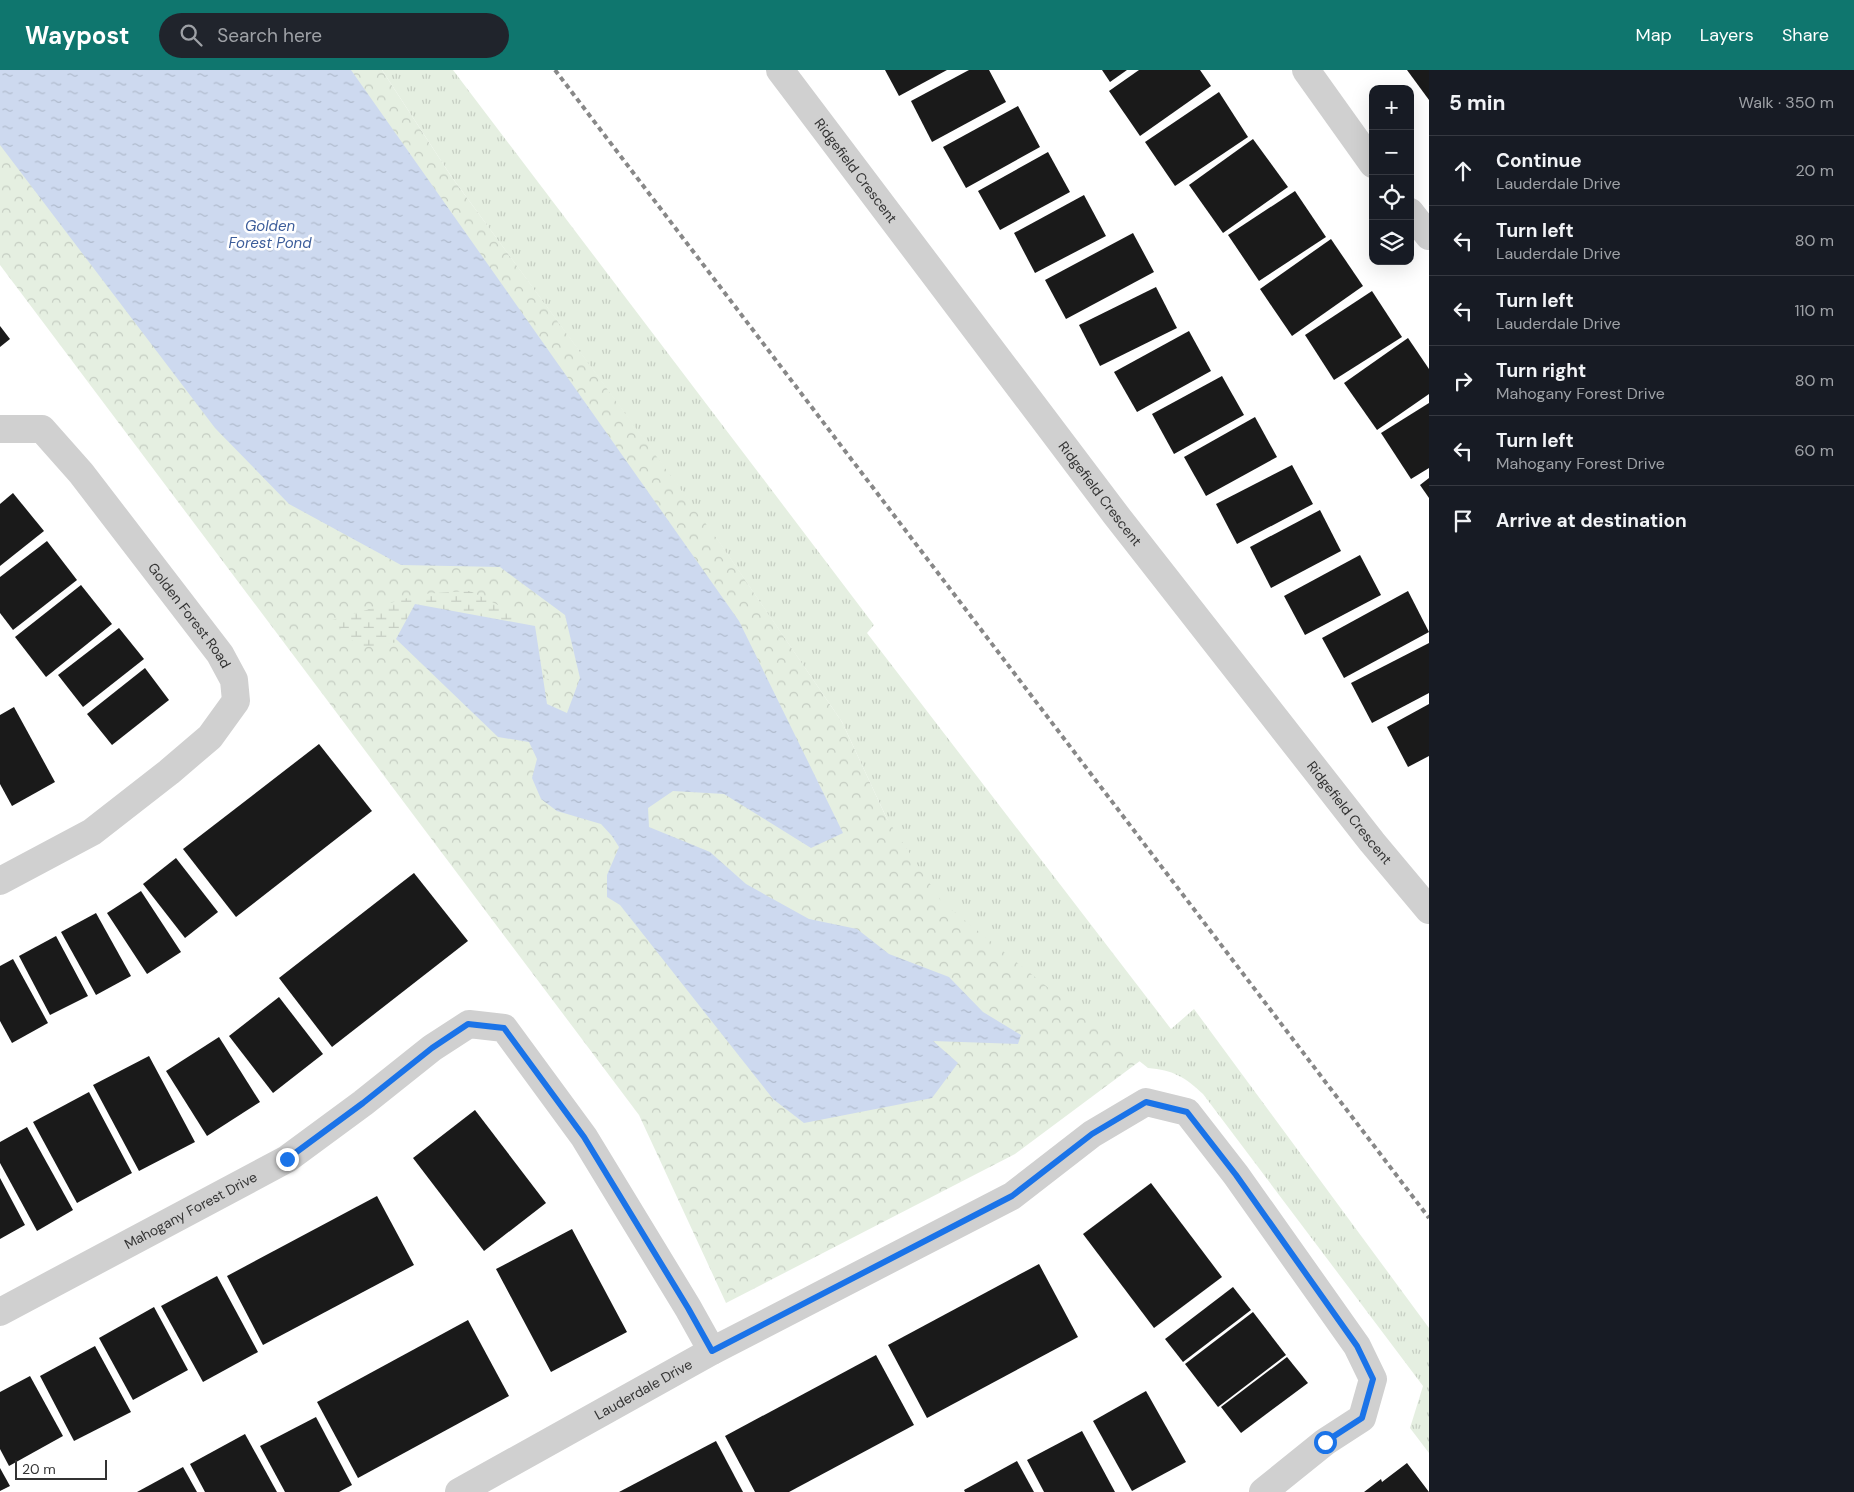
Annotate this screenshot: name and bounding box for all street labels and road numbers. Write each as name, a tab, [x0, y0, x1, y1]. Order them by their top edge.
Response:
street label: Ridgefield Crescent	[810, 114, 901, 227]
street label: Ridgefield Crescent	[1055, 438, 1146, 550]
street label: Golden Forest Road	[144, 559, 235, 671]
street label: Ridgefield Crescent	[1303, 757, 1396, 868]
street label: Mahogany Forest Drive	[121, 1168, 260, 1253]
street label: Lauderdale Drive	[591, 1355, 695, 1424]

